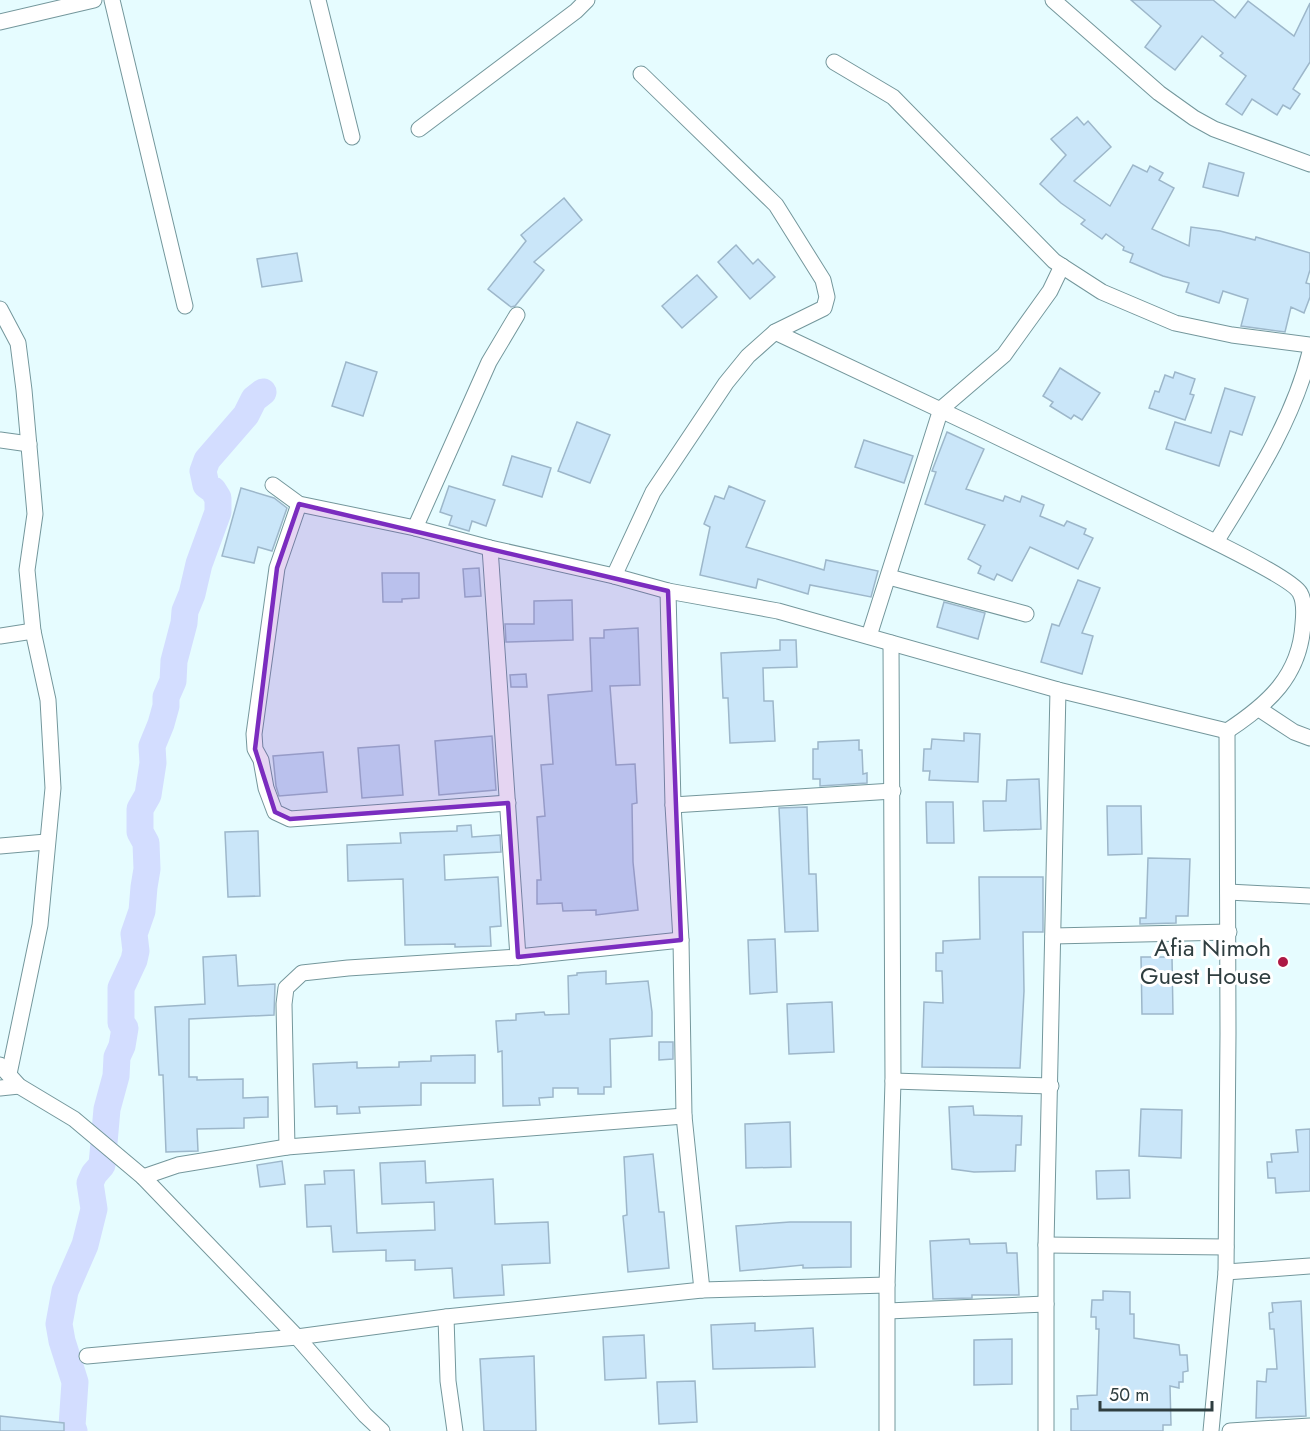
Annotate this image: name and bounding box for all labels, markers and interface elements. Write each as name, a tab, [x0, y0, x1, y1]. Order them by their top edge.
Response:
place label: Afia Nimoh Guest House	[1140, 930, 1271, 993]
marker: Afia Nimoh Guest House	[1276, 955, 1290, 969]
scale bar	[1100, 1374, 1212, 1412]
text: 50 m	[1109, 1382, 1149, 1408]

